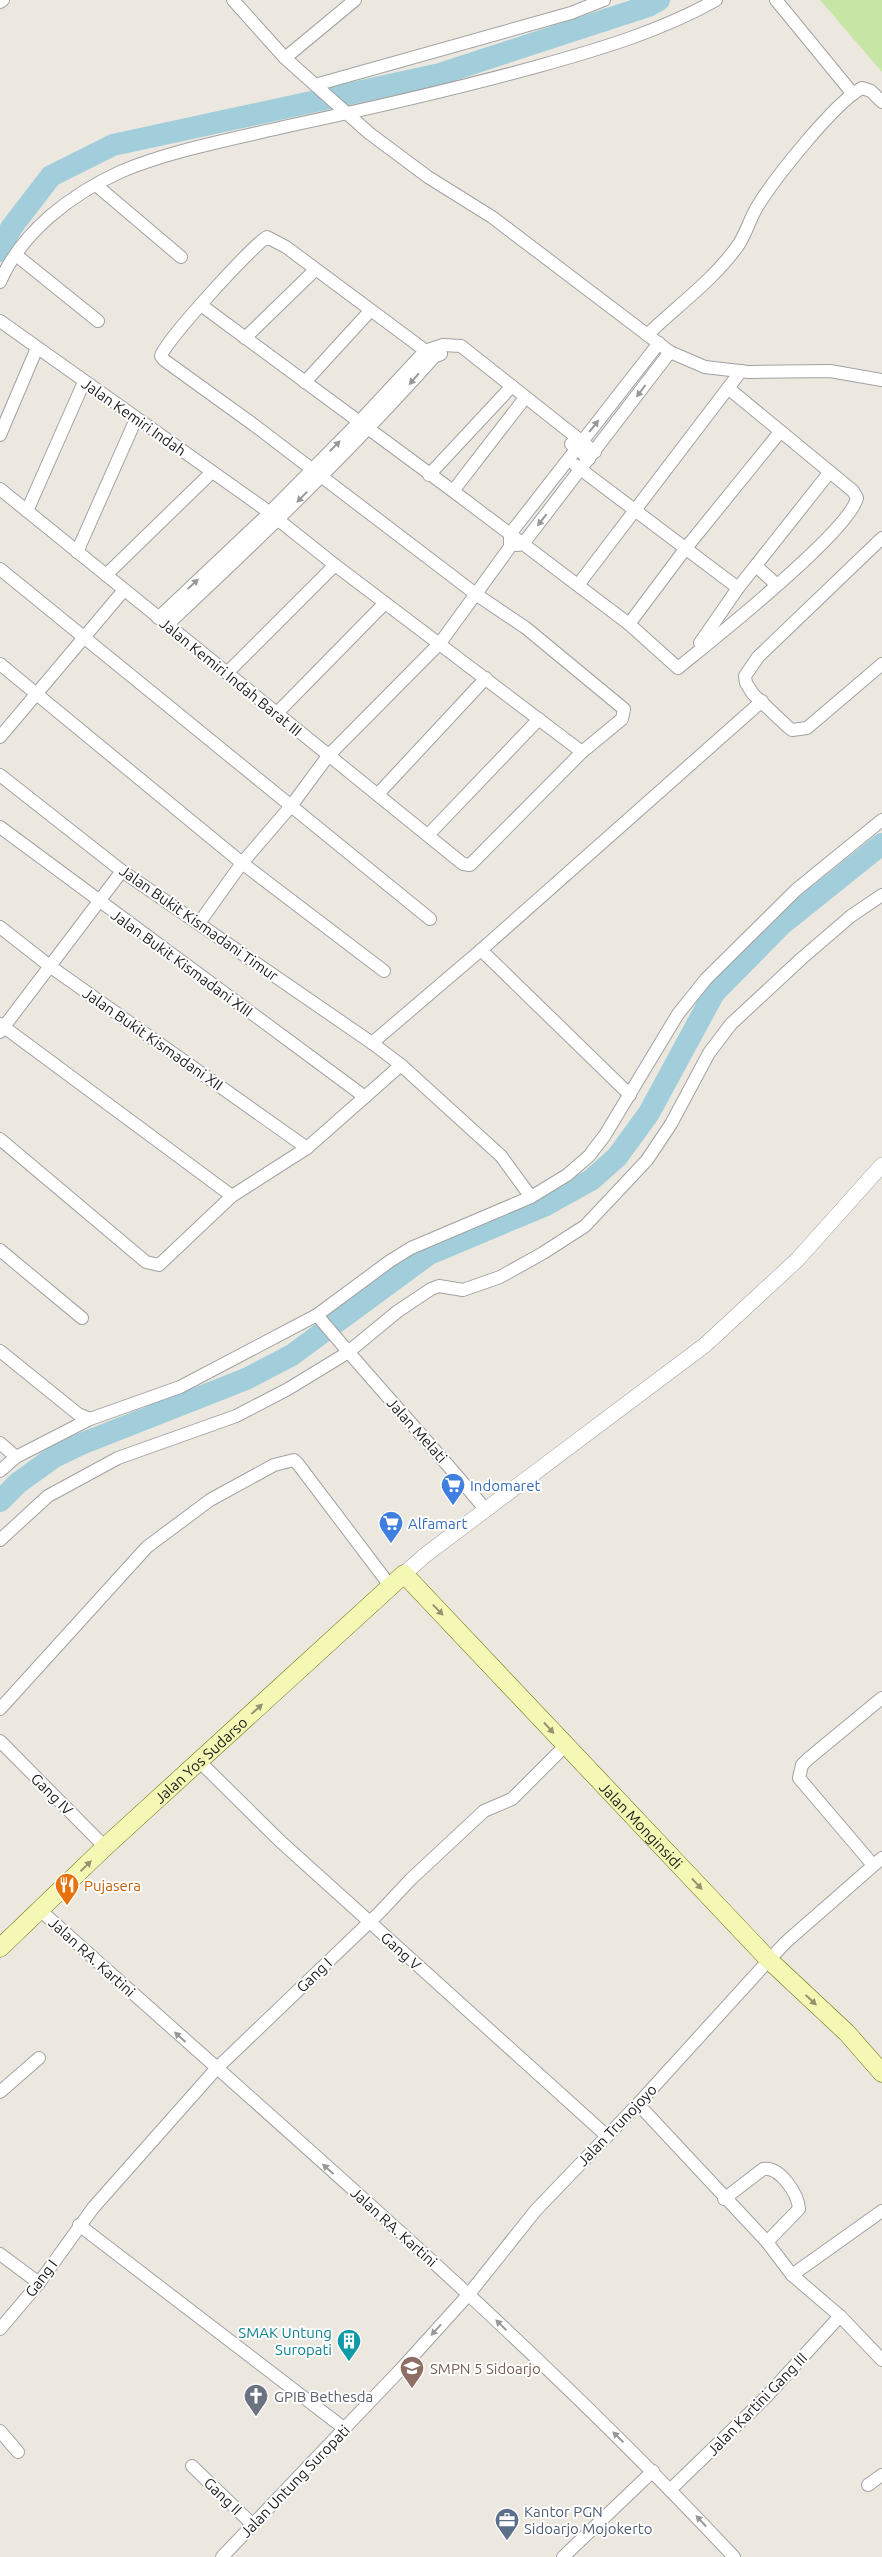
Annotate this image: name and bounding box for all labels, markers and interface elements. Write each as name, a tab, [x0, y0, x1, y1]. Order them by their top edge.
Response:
one-way arrow	[408, 373, 420, 385]
street label: Jalan Kemiri Indah	[79, 375, 189, 459]
one-way arrow	[636, 384, 646, 398]
one-way arrow	[589, 419, 599, 433]
one-way arrow	[329, 441, 341, 453]
one-way arrow	[296, 490, 308, 502]
one-way arrow	[536, 513, 547, 526]
one-way arrow	[187, 578, 199, 590]
street label: Jalan Kemiri Indah Barat III	[157, 614, 305, 740]
street label: Jalan Bukit Kismadani Timur	[117, 862, 282, 984]
street label: Jalan Bukit Kismadani XIII	[108, 906, 256, 1020]
street label: Jalan Bukit Kismadani XII	[80, 984, 226, 1094]
street label: Jalan Melati	[383, 1394, 451, 1466]
supermarket icon: Indomaret	[440, 1472, 466, 1506]
place label: Indomaret	[470, 1477, 541, 1494]
supermarket icon: Alfamart	[378, 1510, 404, 1544]
place label: Alfamart	[408, 1515, 467, 1532]
one-way arrow	[432, 1603, 444, 1615]
one-way arrow	[251, 1703, 263, 1715]
street label: Jalan Yos Sudarso	[151, 1713, 250, 1806]
one-way arrow	[543, 1721, 555, 1733]
street label: Gang IV	[28, 1770, 77, 1819]
street label: Jalan Monginsidi	[596, 1778, 686, 1872]
one-way arrow	[79, 1860, 91, 1872]
restaurant icon: Pujasera	[54, 1872, 80, 1906]
place label: Pujasera	[84, 1877, 141, 1894]
one-way arrow	[691, 1878, 703, 1890]
street label: Jalan RA. Kartini	[45, 1914, 139, 2000]
street label: Gang V	[378, 1929, 425, 1974]
street label: Gang I	[293, 1954, 335, 1996]
one-way arrow	[805, 1994, 818, 2005]
one-way arrow	[174, 2031, 187, 2042]
street label: Jalan Trunojoyo	[574, 2081, 660, 2169]
one-way arrow	[323, 2163, 335, 2175]
street label: Jalan RA. Kartini	[347, 2184, 441, 2270]
street label: Gang I	[22, 2256, 60, 2300]
one-way arrow	[495, 2319, 507, 2331]
place label: SMAK Untung Suropati	[238, 2324, 332, 2358]
one-way arrow	[430, 2324, 442, 2336]
building icon: SMAK Untung Suropati	[336, 2328, 362, 2362]
street label: Jalan Kartini Gang III	[704, 2349, 810, 2459]
school or university icon: SMPN 5 Sidoarjo	[399, 2355, 425, 2389]
place label: SMPN 5 Sidoarjo	[430, 2360, 541, 2377]
church icon: GPIB Bethesda	[243, 2383, 269, 2417]
place label: GPIB Bethesda	[274, 2388, 373, 2405]
street label: Jalan Untung Suropati	[237, 2421, 353, 2541]
one-way arrow	[613, 2431, 625, 2443]
street label: Gang II	[201, 2474, 245, 2518]
place label: Kantor PGN Sidoarjo Mojokerto	[524, 2503, 652, 2537]
office icon: Kantor PGN Sidoarjo Mojokerto	[494, 2507, 520, 2541]
one-way arrow	[695, 2516, 707, 2528]

